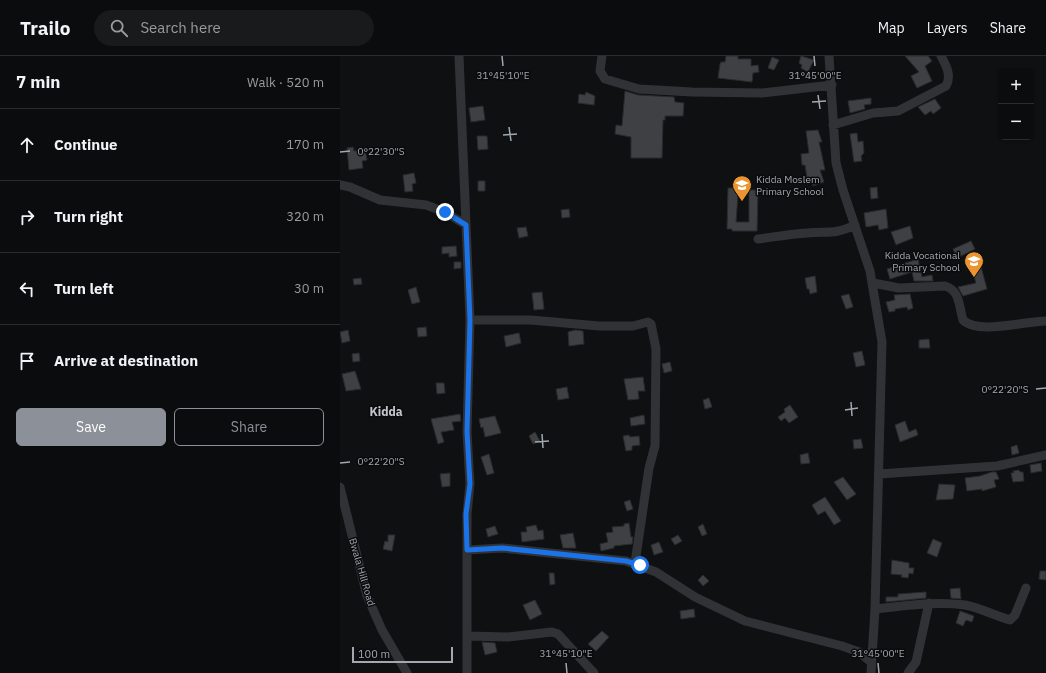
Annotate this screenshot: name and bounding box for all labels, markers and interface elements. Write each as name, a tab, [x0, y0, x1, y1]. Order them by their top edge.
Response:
search box	[94, 10, 374, 46]
text: Trailo	[20, 16, 70, 40]
icon: search	[108, 17, 130, 39]
text: Search here	[140, 18, 221, 37]
text: Map	[878, 19, 905, 37]
text: Layers	[927, 19, 968, 37]
text: Share	[990, 19, 1026, 37]
map controls	[998, 68, 1034, 140]
button: +	[998, 68, 1034, 104]
text: 31°45'10"E	[476, 69, 530, 82]
text: 31°45'00"E	[788, 69, 842, 82]
text: 7 min	[16, 71, 60, 93]
text: Walk · 520 m	[247, 74, 324, 91]
button: −	[998, 104, 1034, 140]
icon: ahead	[16, 134, 38, 156]
text: Continue	[54, 135, 118, 154]
text: 170 m	[286, 136, 324, 153]
text: 0°22'30"S	[357, 145, 405, 158]
place label: Kidda Moslem Primary School	[756, 173, 824, 198]
school or university icon: Kidda Moslem Primary School	[731, 174, 753, 202]
route end	[436, 203, 454, 221]
icon: right	[16, 206, 38, 228]
text: Turn right	[54, 207, 123, 226]
text: 320 m	[286, 208, 324, 225]
place label: Kidda Vocational Primary School	[885, 249, 960, 274]
school or university icon: Kidda Vocational Primary School	[963, 250, 985, 278]
icon: left	[16, 278, 38, 300]
text: Turn left	[54, 279, 114, 298]
text: 30 m	[294, 280, 324, 297]
icon: arrive	[16, 350, 38, 372]
text: Arrive at destination	[54, 351, 198, 370]
text: 0°22'20"S	[981, 383, 1029, 396]
district label: Kidda	[369, 404, 403, 419]
button: Save	[16, 408, 166, 446]
button: Share	[174, 408, 324, 446]
text: 0°22'20"S	[357, 455, 405, 468]
street label: Bwala Hill Road	[346, 536, 378, 608]
route start	[631, 556, 649, 574]
scale bar	[352, 645, 453, 664]
text: 100 m	[358, 647, 390, 661]
text: 31°45'10"E	[539, 647, 593, 660]
text: 31°45'00"E	[851, 647, 905, 660]

